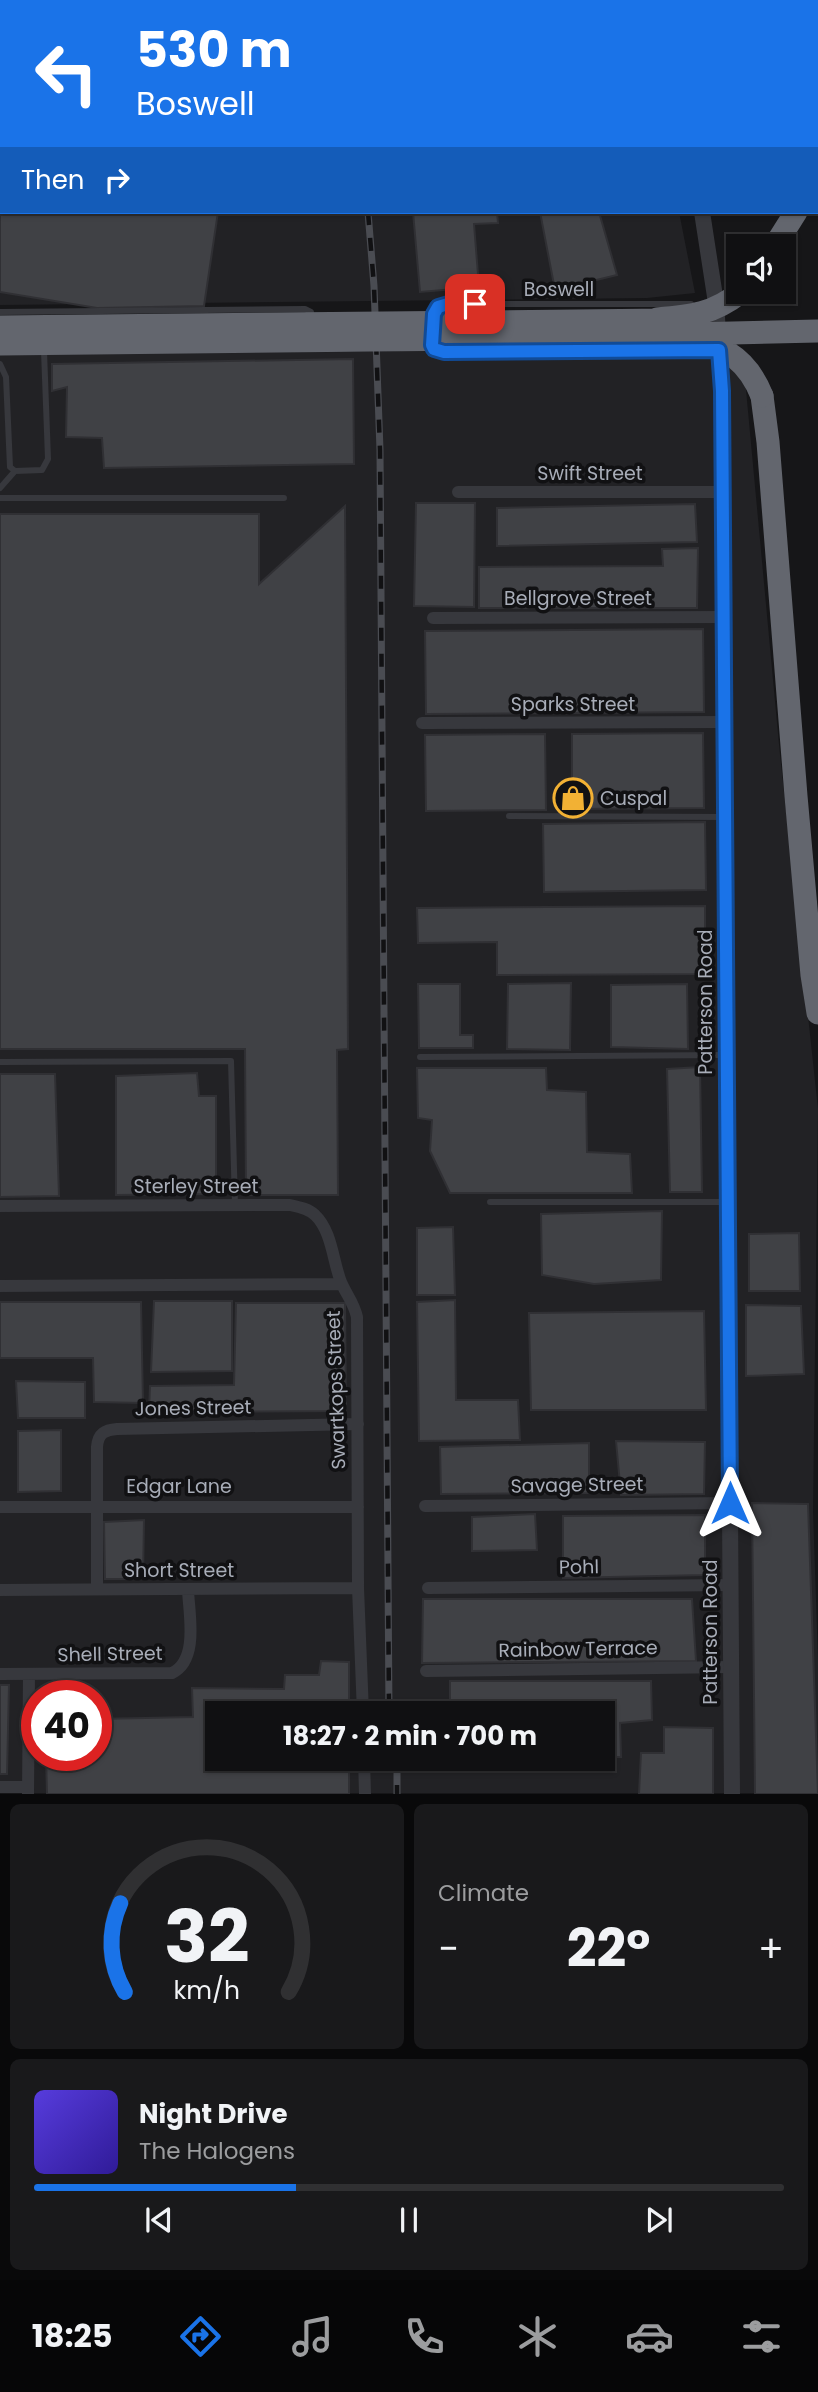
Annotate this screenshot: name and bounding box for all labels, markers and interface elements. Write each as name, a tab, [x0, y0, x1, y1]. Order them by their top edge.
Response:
text: 530 m	[136, 16, 292, 84]
icon: left	[21, 28, 112, 119]
text: Boswell	[136, 81, 255, 126]
icon: right	[98, 161, 136, 199]
text: Then	[21, 162, 84, 198]
map controls	[726, 234, 796, 304]
button: sound	[726, 234, 796, 304]
pin	[445, 274, 505, 334]
street label: Boswell	[524, 276, 594, 303]
icon: arrive	[456, 285, 494, 323]
street label: Swift Street	[537, 460, 643, 487]
street label: Bellgrove Street	[504, 585, 652, 612]
street label: Sparks Street	[511, 691, 635, 718]
shop icon: Cuspal	[552, 777, 594, 819]
place label: Cuspal	[600, 785, 667, 812]
street label: Patterson Road	[692, 929, 719, 1075]
street label: Sterley Street	[134, 1173, 258, 1200]
street label: Swartkops Street	[320, 1310, 352, 1470]
street label: Jones Street	[134, 1393, 252, 1423]
position arrow	[693, 1466, 767, 1540]
street label: Savage Street	[510, 1470, 644, 1500]
street label: Edgar Lane	[126, 1473, 232, 1500]
street label: Pohl	[559, 1553, 599, 1581]
street label: Short Street	[124, 1557, 234, 1584]
street label: Patterson Road	[697, 1559, 724, 1705]
street label: Rainbow Terrace	[498, 1634, 658, 1664]
street label: Shell Street	[57, 1640, 163, 1668]
speed limit sign: 40	[21, 1680, 112, 1771]
text: 18:27 · 2 min · 700 m	[283, 1718, 537, 1754]
text: Climate	[438, 1877, 529, 1909]
text: 32	[164, 1887, 250, 1988]
text: 22°	[567, 1912, 650, 1985]
text: −	[438, 1922, 459, 1975]
text: +	[758, 1922, 784, 1975]
text: km/h	[174, 1973, 240, 2008]
text: Night Drive	[139, 2096, 287, 2132]
text: The Halogens	[139, 2135, 295, 2167]
icon: previous	[140, 2201, 178, 2239]
icon: pause	[390, 2201, 428, 2239]
icon: next	[640, 2201, 678, 2239]
icon: directions	[176, 2312, 225, 2361]
icon: music	[288, 2312, 337, 2361]
icon: phone	[400, 2312, 449, 2361]
icon: climate	[513, 2312, 562, 2361]
icon: car	[625, 2312, 674, 2361]
icon: filters	[737, 2312, 786, 2361]
text: 18:25	[32, 2313, 113, 2358]

